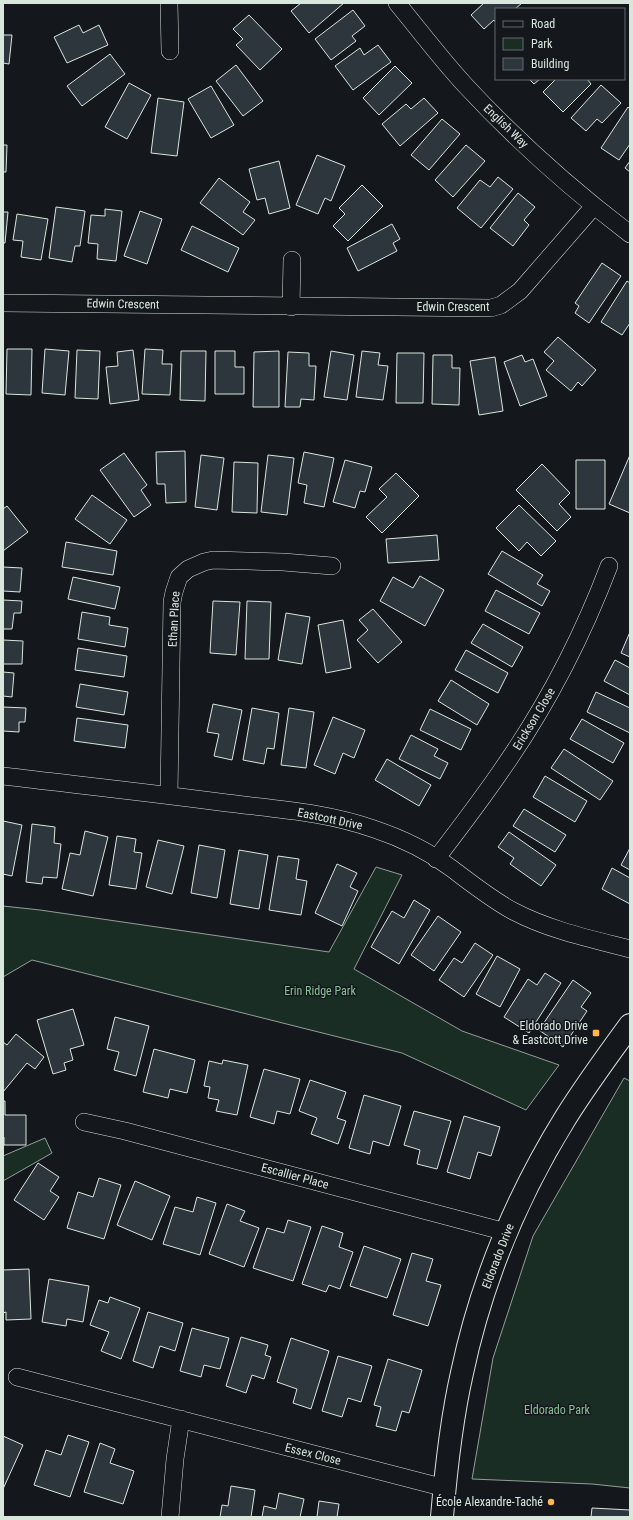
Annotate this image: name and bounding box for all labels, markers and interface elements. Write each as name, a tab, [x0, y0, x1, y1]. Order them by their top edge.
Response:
legend	[495, 8, 625, 80]
text: Road	[531, 17, 555, 31]
text: Park	[531, 37, 553, 51]
text: Building	[531, 57, 569, 71]
street label: English Way	[481, 101, 531, 151]
street label: Edwin Crescent	[86, 296, 160, 312]
street label: Edwin Crescent	[417, 300, 490, 314]
street label: Ethan Place	[166, 590, 182, 647]
street label: Erickson Close	[510, 685, 558, 753]
street label: Eastcott Drive	[296, 805, 364, 833]
park label: Erin Ridge Park	[284, 984, 356, 998]
place label: Eldorado Drive & Eastcott Drive	[513, 1019, 588, 1047]
marker: Eldorado Drive & Eastcott Drive	[591, 1028, 601, 1038]
street label: Escallier Place	[260, 1160, 331, 1192]
street label: Eldorado Drive	[479, 1221, 517, 1291]
park label: Eldorado Park	[524, 1403, 591, 1417]
street label: Essex Close	[284, 1440, 343, 1468]
place label: École Alexandre-Taché	[436, 1494, 543, 1509]
marker: École Alexandre-Taché	[546, 1497, 556, 1507]

